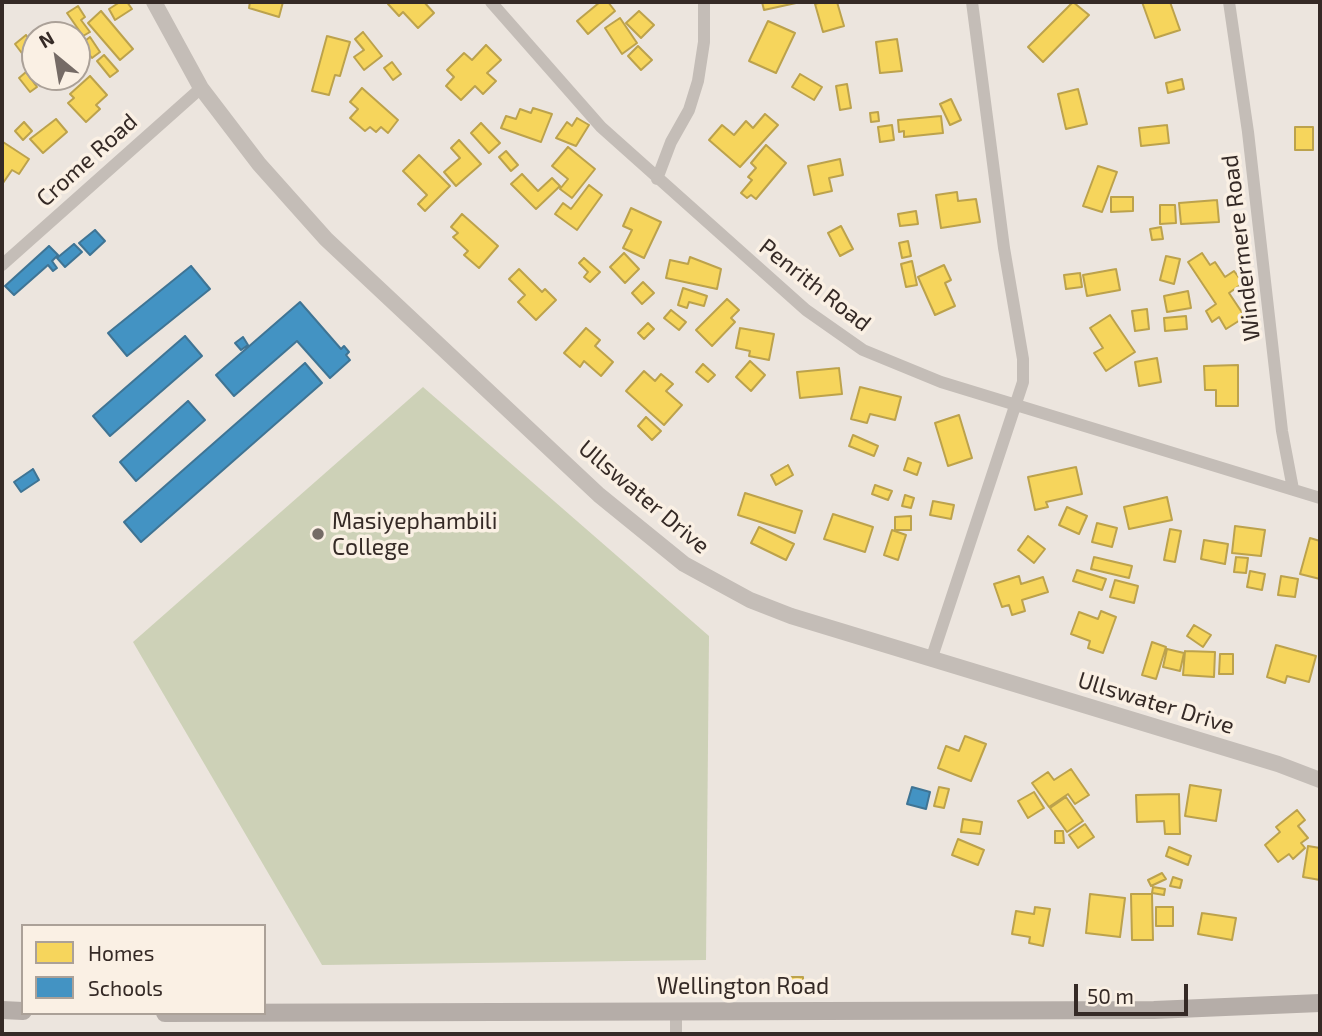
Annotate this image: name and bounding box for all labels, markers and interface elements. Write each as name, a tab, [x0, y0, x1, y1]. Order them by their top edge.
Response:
north arrow	[21, 21, 91, 91]
text: N	[35, 26, 58, 53]
street label: Crome Road	[31, 108, 143, 212]
street label: Windermere Road	[1216, 153, 1266, 343]
street label: Penrith Road	[754, 233, 876, 337]
street label: Ullswater Drive	[573, 434, 715, 560]
place label: Masiyephambili College	[332, 507, 497, 561]
marker: Masiyephambili College	[310, 526, 326, 542]
street label: Ullswater Drive	[1074, 666, 1238, 740]
legend	[21, 924, 266, 1015]
text: Homes	[88, 940, 154, 965]
scale bar	[1077, 970, 1191, 1014]
street label: Wellington Road	[657, 972, 829, 1000]
text: Schools	[88, 975, 163, 1000]
text: 50 m	[1087, 983, 1134, 1008]

